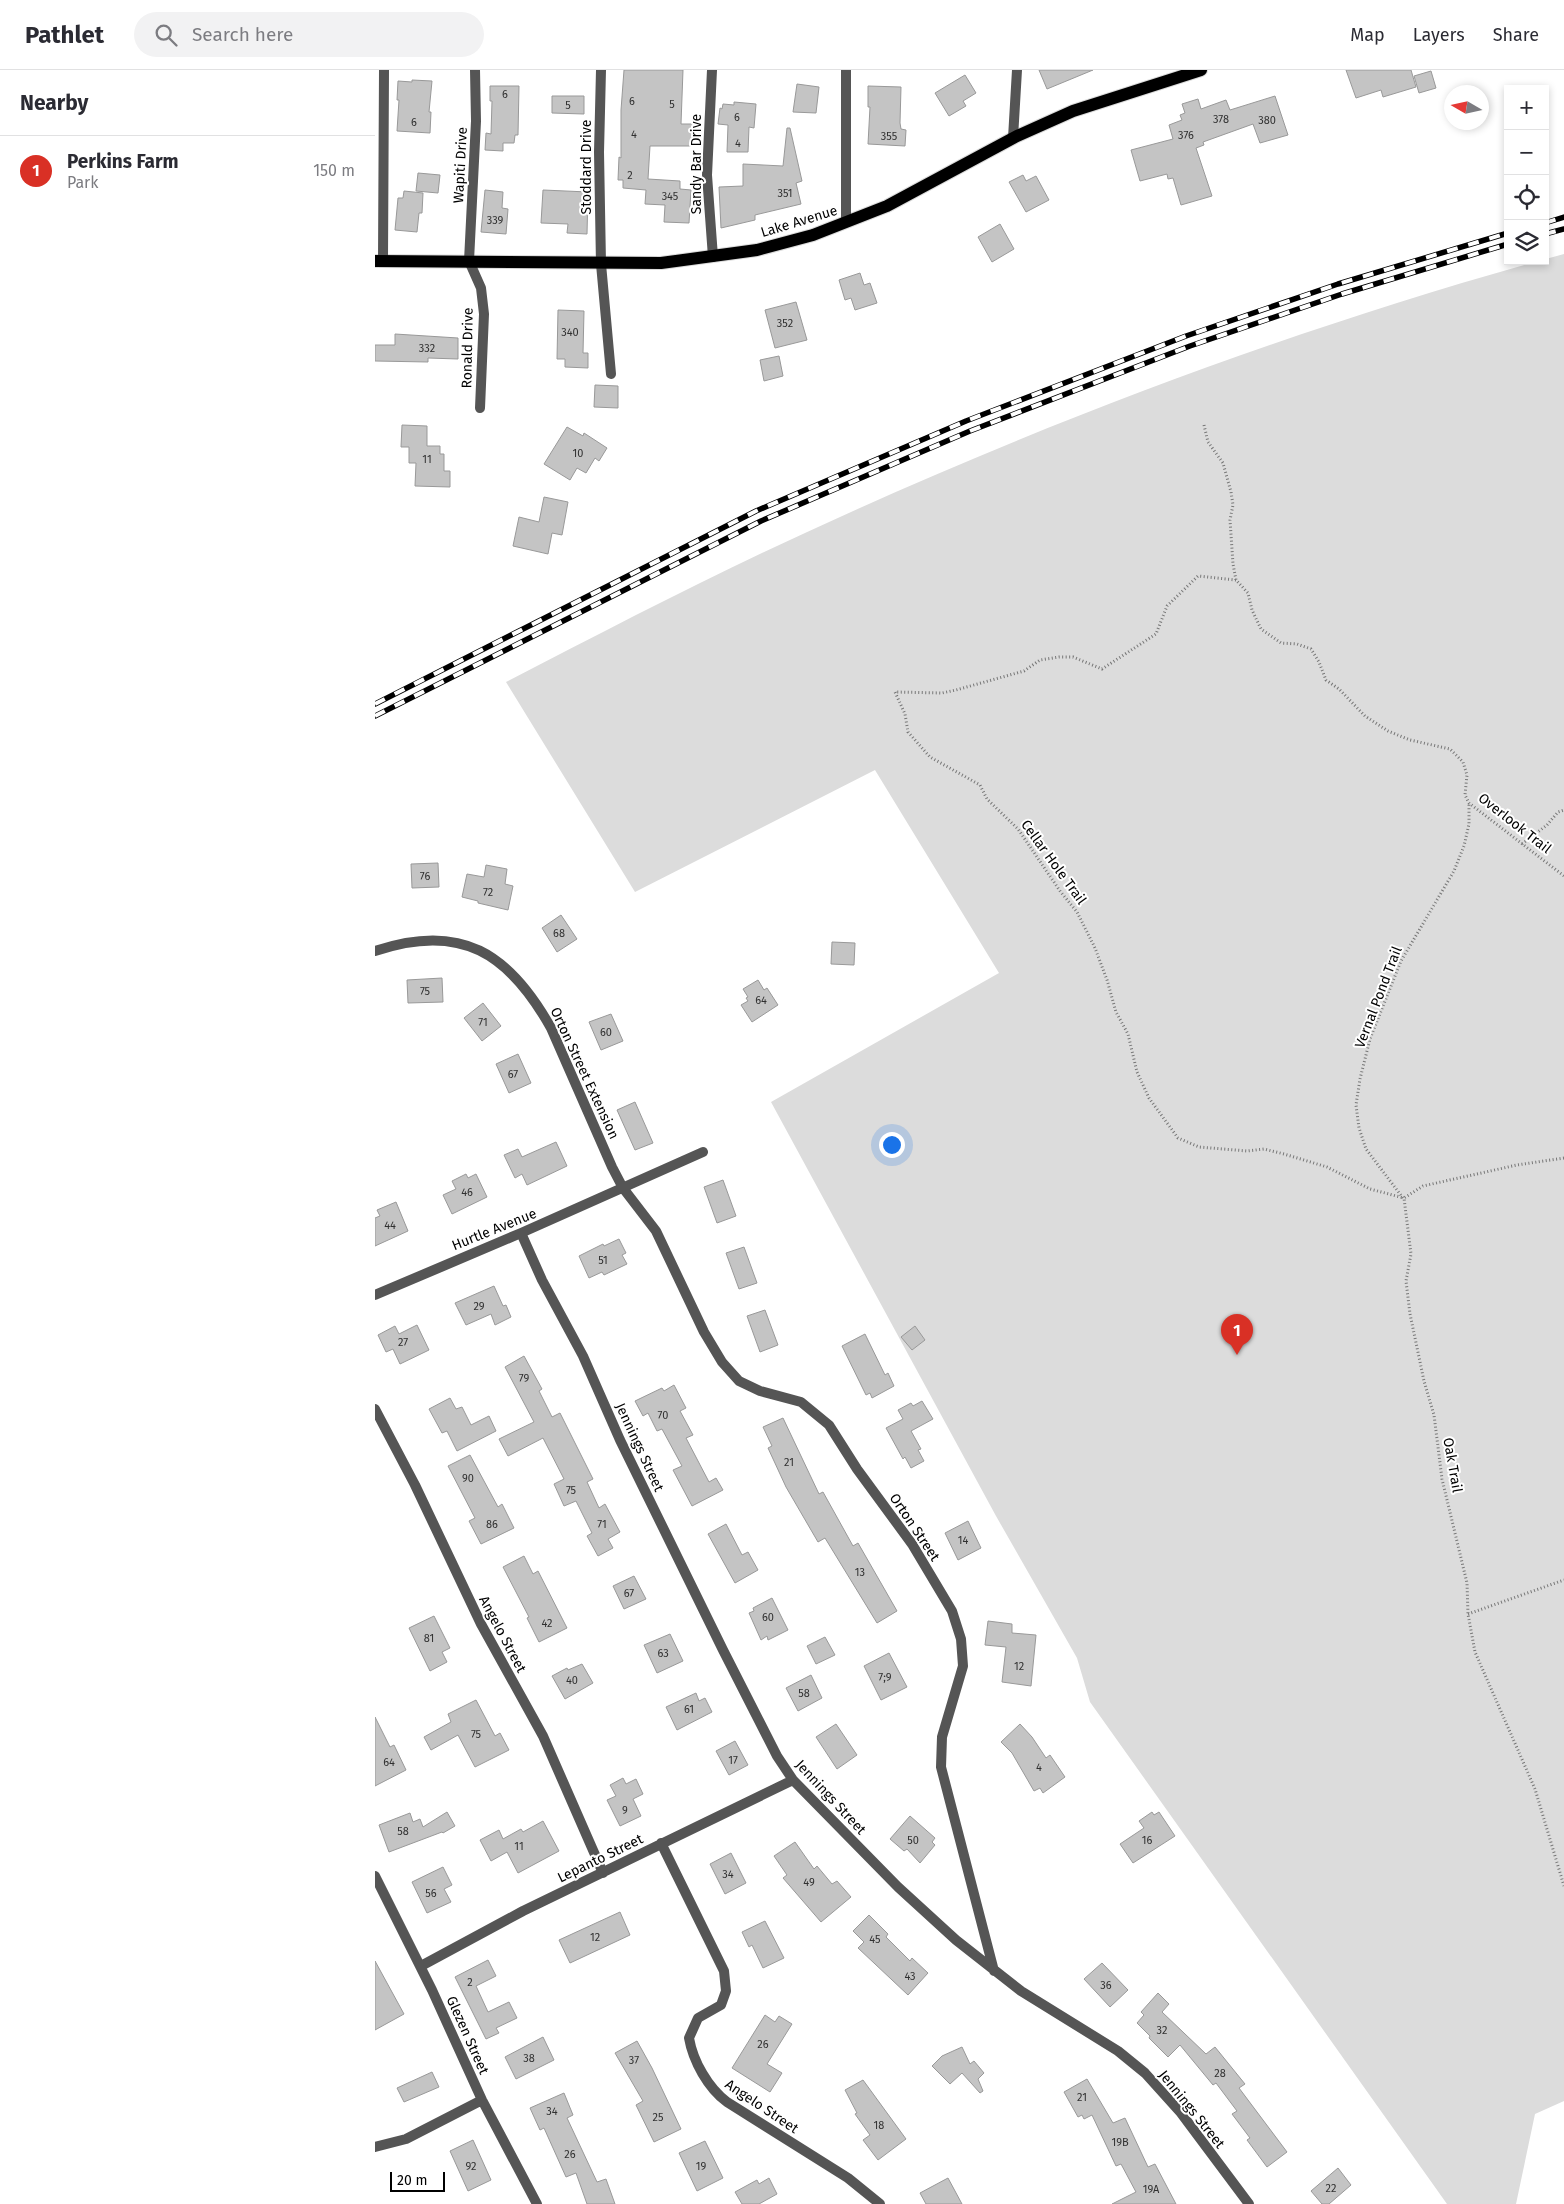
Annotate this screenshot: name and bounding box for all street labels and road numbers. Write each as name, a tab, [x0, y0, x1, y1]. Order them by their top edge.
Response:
street label: Sandy Bar Drive	[688, 114, 705, 214]
street label: Stoddard Drive	[578, 120, 595, 214]
street label: Wapiti Drive	[450, 126, 471, 204]
street label: Lake Avenue	[759, 202, 840, 241]
street label: Ronald Drive	[458, 307, 477, 389]
street label: Overlook Trail	[1475, 790, 1555, 857]
street label: Cellar Hole Trail	[1017, 817, 1090, 908]
street label: Vernal Pond Trail	[1351, 944, 1406, 1050]
street label: Orton Street Extension	[547, 1005, 623, 1142]
street label: Hurtle Avenue	[449, 1205, 539, 1254]
street label: Jennings Street	[612, 1400, 668, 1495]
street label: Oak Trail	[1439, 1436, 1466, 1494]
street label: Orton Street	[886, 1490, 944, 1565]
street label: Angelo Street	[475, 1593, 530, 1677]
street label: Jennings Street	[792, 1756, 870, 1839]
street label: Lepanto Street	[555, 1830, 647, 1886]
street label: Glezen Street	[443, 1993, 493, 2078]
street label: Jennings Street	[1155, 2067, 1229, 2153]
street label: Angelo Street	[722, 2076, 802, 2138]

